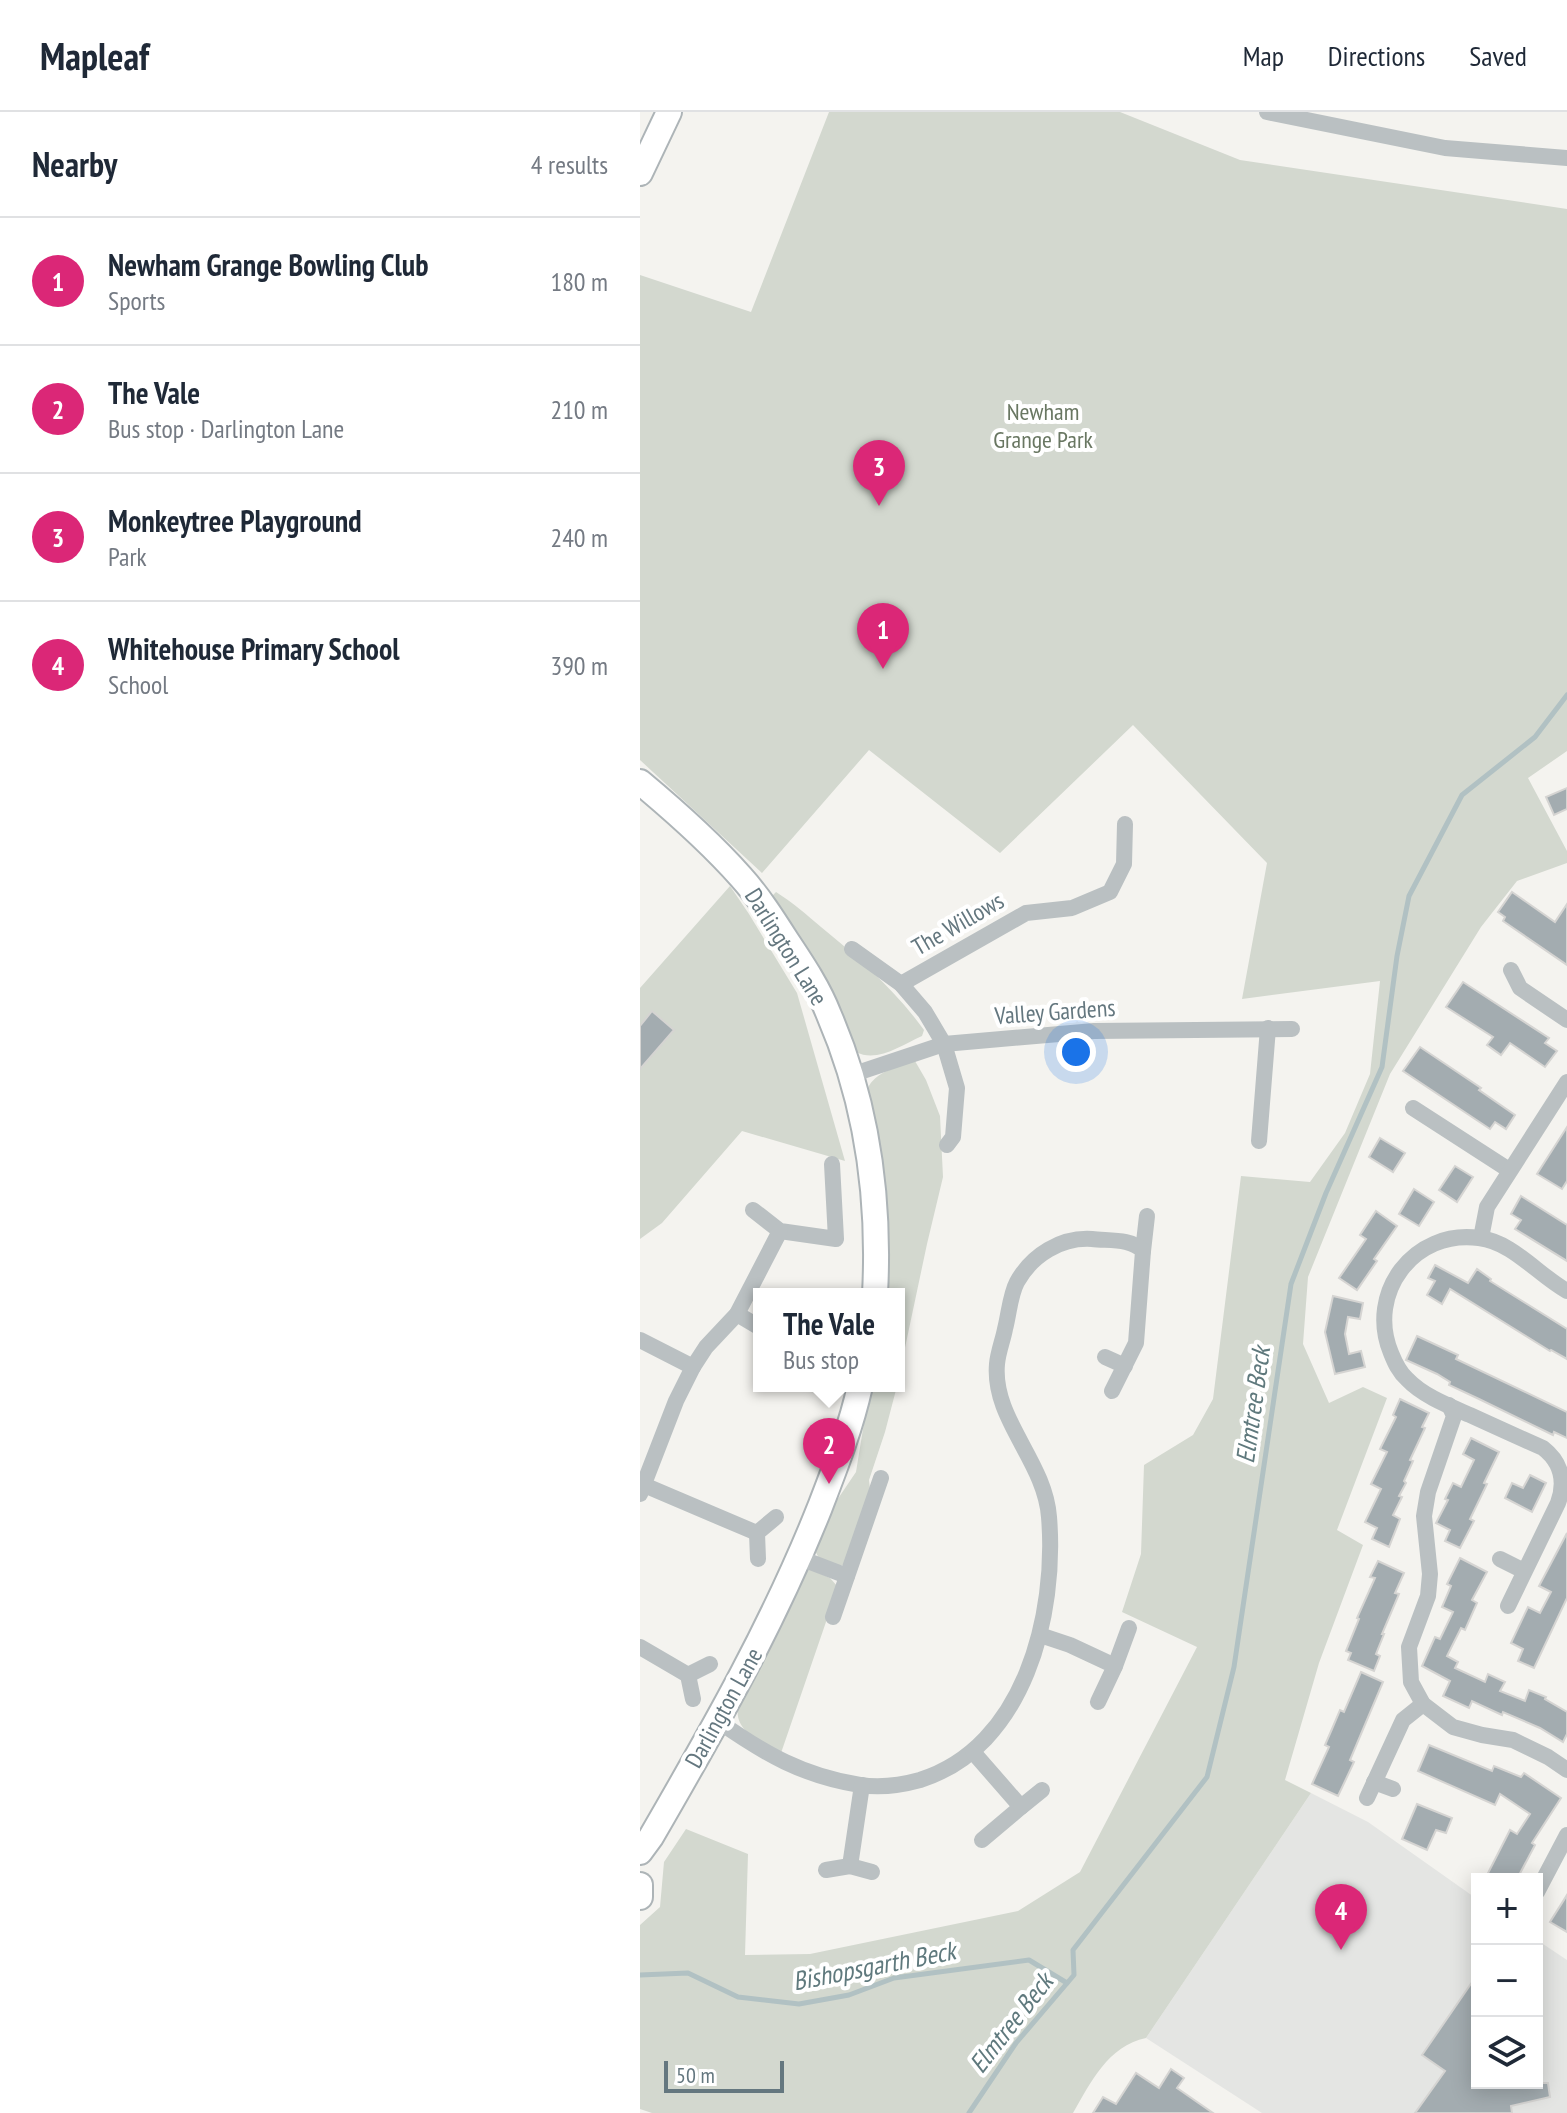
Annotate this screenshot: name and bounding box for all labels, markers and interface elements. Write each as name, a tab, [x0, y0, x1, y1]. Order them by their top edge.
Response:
text: Mapleaf	[40, 31, 149, 80]
text: Map	[1243, 37, 1284, 74]
text: Directions	[1328, 37, 1425, 74]
text: Saved	[1469, 37, 1527, 74]
text: Nearby	[32, 142, 117, 186]
text: 4 results	[531, 148, 608, 181]
text: Newham Grange Bowling Club	[108, 245, 428, 284]
text: 1	[52, 265, 64, 298]
text: 180 m	[550, 265, 608, 298]
text: Sports	[108, 284, 165, 317]
text: The Vale	[108, 373, 200, 412]
text: 2	[52, 393, 64, 426]
text: 210 m	[550, 393, 608, 426]
park label: Newham Grange Park	[993, 396, 1093, 455]
text: Bus stop · Darlington Lane	[108, 412, 344, 445]
pin: 3	[853, 440, 905, 506]
text: Monkeytree Playground	[108, 501, 362, 540]
text: 3	[52, 521, 64, 554]
text: 240 m	[550, 521, 608, 554]
text: Park	[108, 540, 147, 573]
pin: 1	[857, 603, 909, 669]
text: Whitehouse Primary School	[108, 629, 400, 668]
text: 4	[52, 649, 64, 682]
text: 390 m	[550, 649, 608, 682]
text: School	[108, 668, 168, 701]
street label: Darlington Lane	[738, 882, 835, 1011]
street label: The Willows	[906, 885, 1009, 962]
street label: Valley Gardens	[993, 992, 1116, 1031]
your location	[1056, 1032, 1096, 1072]
popup	[753, 1288, 905, 1392]
text: The Vale	[783, 1304, 875, 1343]
water label: Elmtree Beck	[1228, 1342, 1277, 1465]
text: Bus stop	[783, 1343, 859, 1376]
pin: 2	[803, 1418, 855, 1484]
street label: Darlington Lane	[678, 1642, 769, 1773]
map controls	[1471, 1873, 1543, 2089]
button: +	[1471, 1873, 1543, 1945]
pin: 4	[1315, 1884, 1367, 1950]
water label: Bishopsgarth Beck	[790, 1933, 961, 1997]
button: −	[1471, 1945, 1543, 2017]
water label: Elmtree Beck	[961, 1964, 1062, 2079]
button: layers	[1471, 2017, 1543, 2089]
scale bar	[664, 2057, 784, 2093]
text: 50 m	[676, 2061, 715, 2089]

